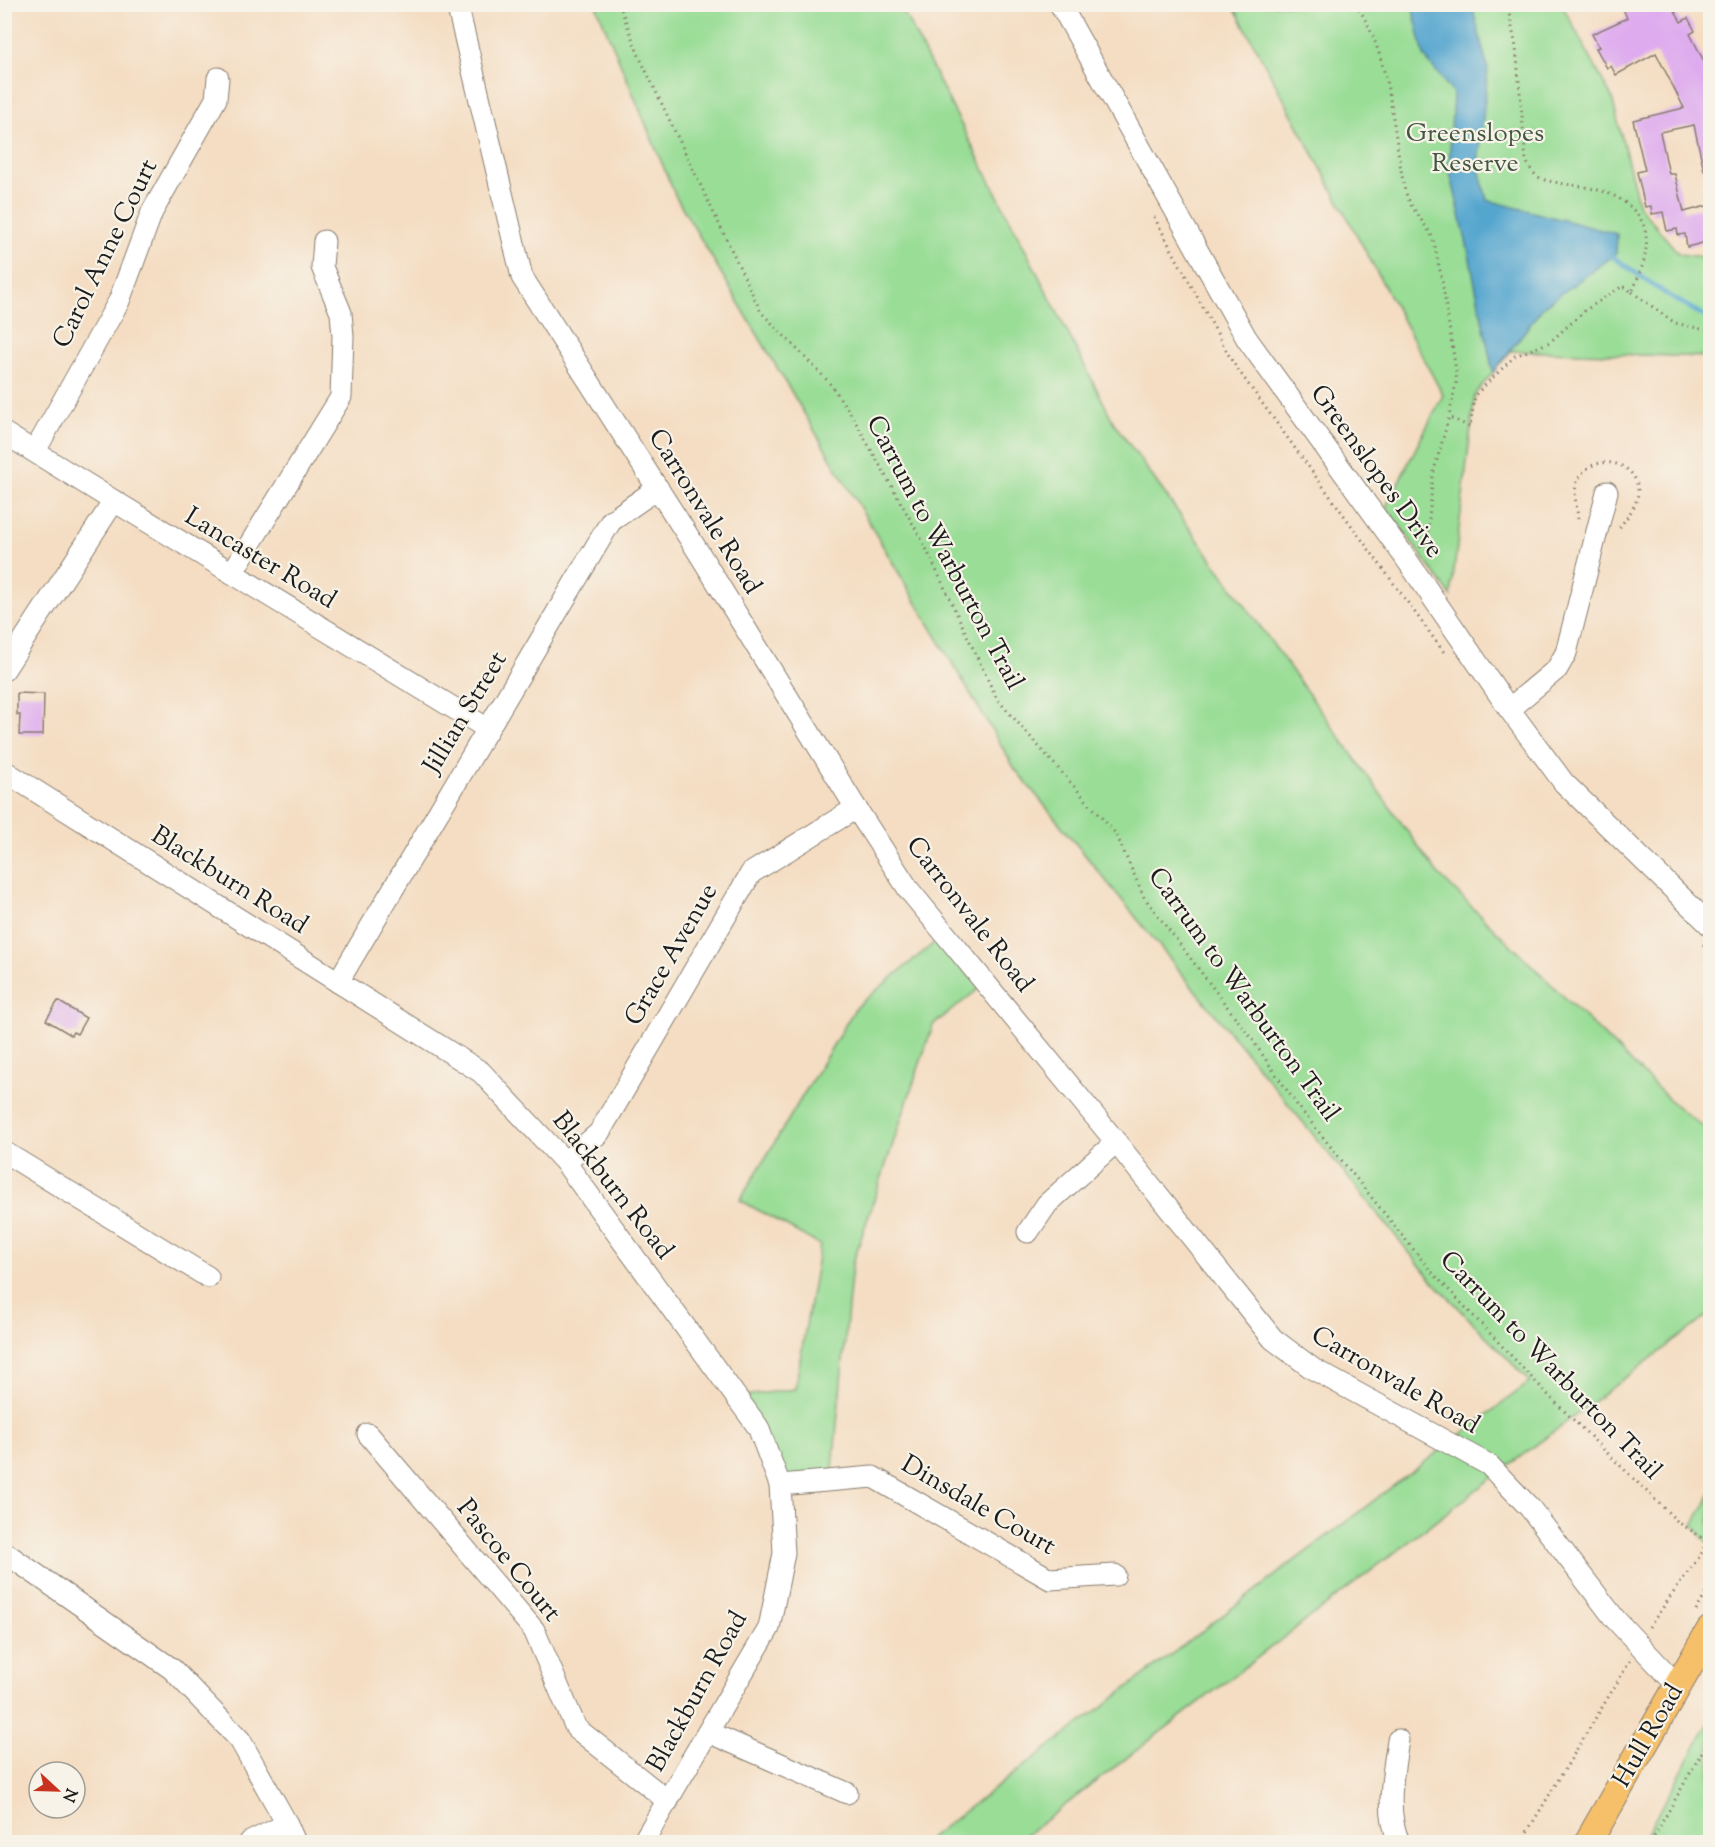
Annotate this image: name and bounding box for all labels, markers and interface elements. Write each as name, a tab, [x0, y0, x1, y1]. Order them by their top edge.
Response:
park label: Greenslopes Reserve	[1406, 116, 1544, 183]
street label: Carol Anne Court	[44, 153, 168, 355]
street label: Greenslopes Drive	[1300, 378, 1452, 566]
street label: Carrum to Warburton Trail	[856, 409, 1032, 697]
street label: Carronvale Road	[638, 422, 770, 602]
street label: Lancaster Road	[177, 499, 343, 619]
street label: Jillian Street	[414, 645, 517, 783]
street label: Blackburn Road	[143, 818, 315, 944]
street label: Carronvale Road	[896, 829, 1042, 1001]
street label: Carrum to Warburton Trail	[1138, 860, 1348, 1130]
street label: Grace Avenue	[616, 877, 728, 1033]
street label: Blackburn Road	[542, 1104, 682, 1268]
street label: Carrum to Warburton Trail	[1430, 1243, 1670, 1489]
street label: Carronvale Road	[1304, 1318, 1486, 1444]
street label: Dinsdale Court	[894, 1447, 1062, 1565]
street label: Pascoe Court	[447, 1492, 569, 1630]
street label: Blackburn Road	[638, 1605, 758, 1779]
street label: Hull Road	[1604, 1677, 1694, 1795]
north arrow	[27, 1760, 87, 1820]
text: N	[55, 1784, 82, 1805]

